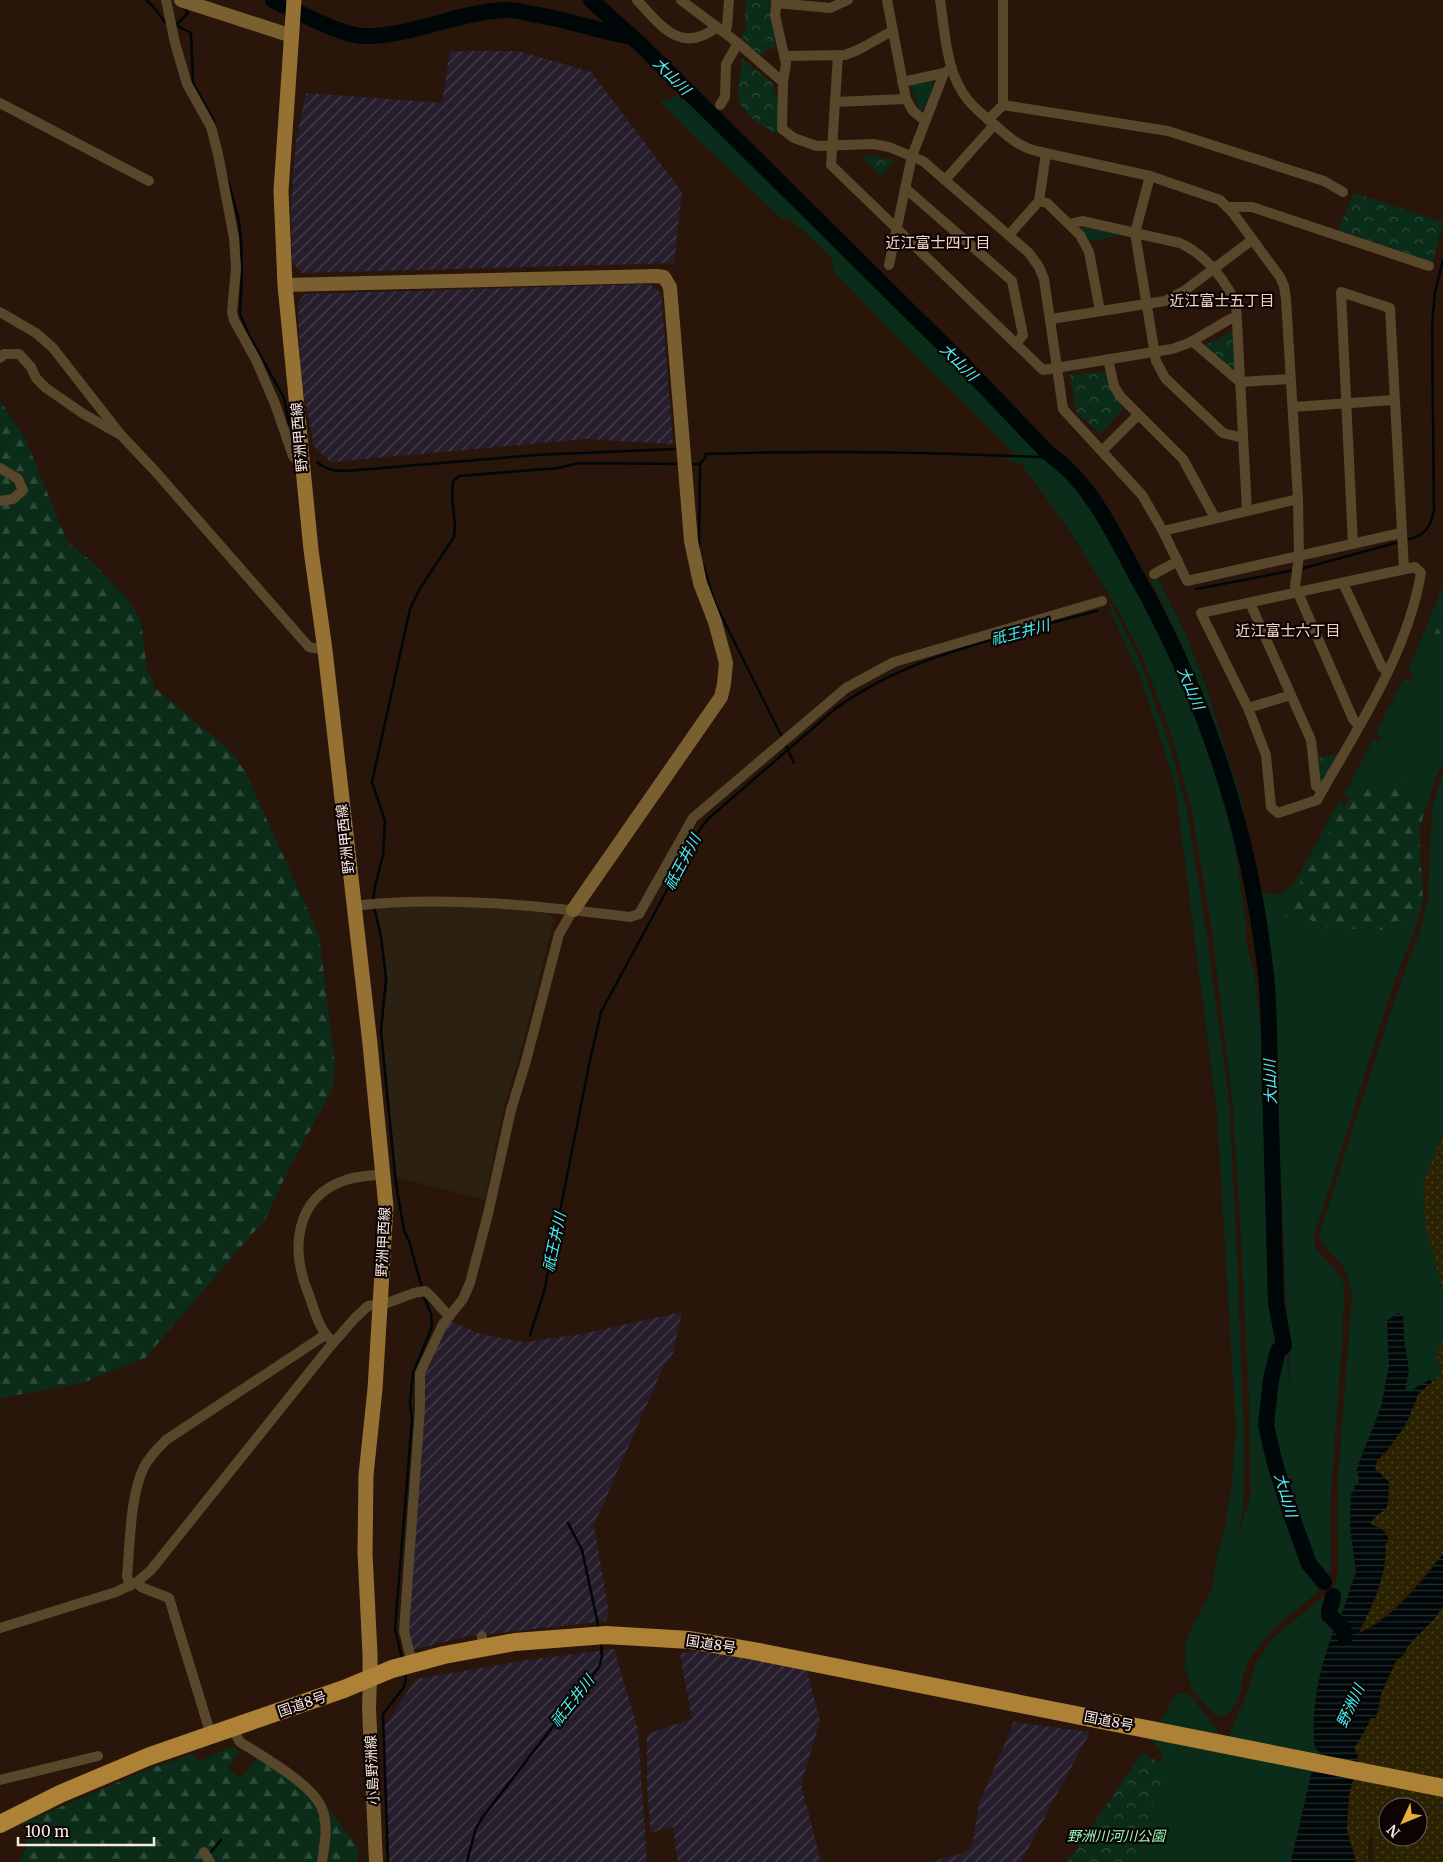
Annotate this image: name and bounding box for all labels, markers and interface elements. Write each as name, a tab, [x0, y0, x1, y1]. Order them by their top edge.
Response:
water label: 大山川	[649, 53, 696, 100]
district label: 近江富士四丁目	[885, 233, 991, 252]
district label: 近江富士五丁目	[1169, 291, 1275, 310]
water label: 大山川	[936, 339, 983, 386]
street label: 野洲甲西線	[287, 401, 311, 473]
water label: 祇王井川	[989, 615, 1053, 649]
district label: 近江富士六丁目	[1235, 621, 1341, 640]
water label: 大山川	[1173, 664, 1209, 714]
street label: 野洲甲西線	[332, 803, 358, 875]
water label: 祇王井川	[660, 829, 705, 893]
water label: 大山川	[1260, 1057, 1280, 1105]
street label: 野洲甲西線	[372, 1207, 394, 1277]
water label: 祇王井川	[538, 1209, 570, 1273]
water label: 大山川	[1271, 1471, 1302, 1521]
street label: 国道8号	[685, 1631, 737, 1657]
water label: 祇王井川	[546, 1670, 599, 1730]
water label: 野洲川	[1332, 1680, 1369, 1730]
street label: 国道8号	[275, 1687, 329, 1721]
street label: 国道8号	[1083, 1707, 1135, 1735]
street label: 小島野洲線	[361, 1735, 383, 1805]
north arrow	[1378, 1797, 1428, 1847]
scale bar	[18, 1814, 154, 1846]
text: N	[1383, 1821, 1404, 1841]
text: 100 m	[25, 1822, 69, 1841]
park label: 野洲川河川公園	[1067, 1827, 1167, 1845]

